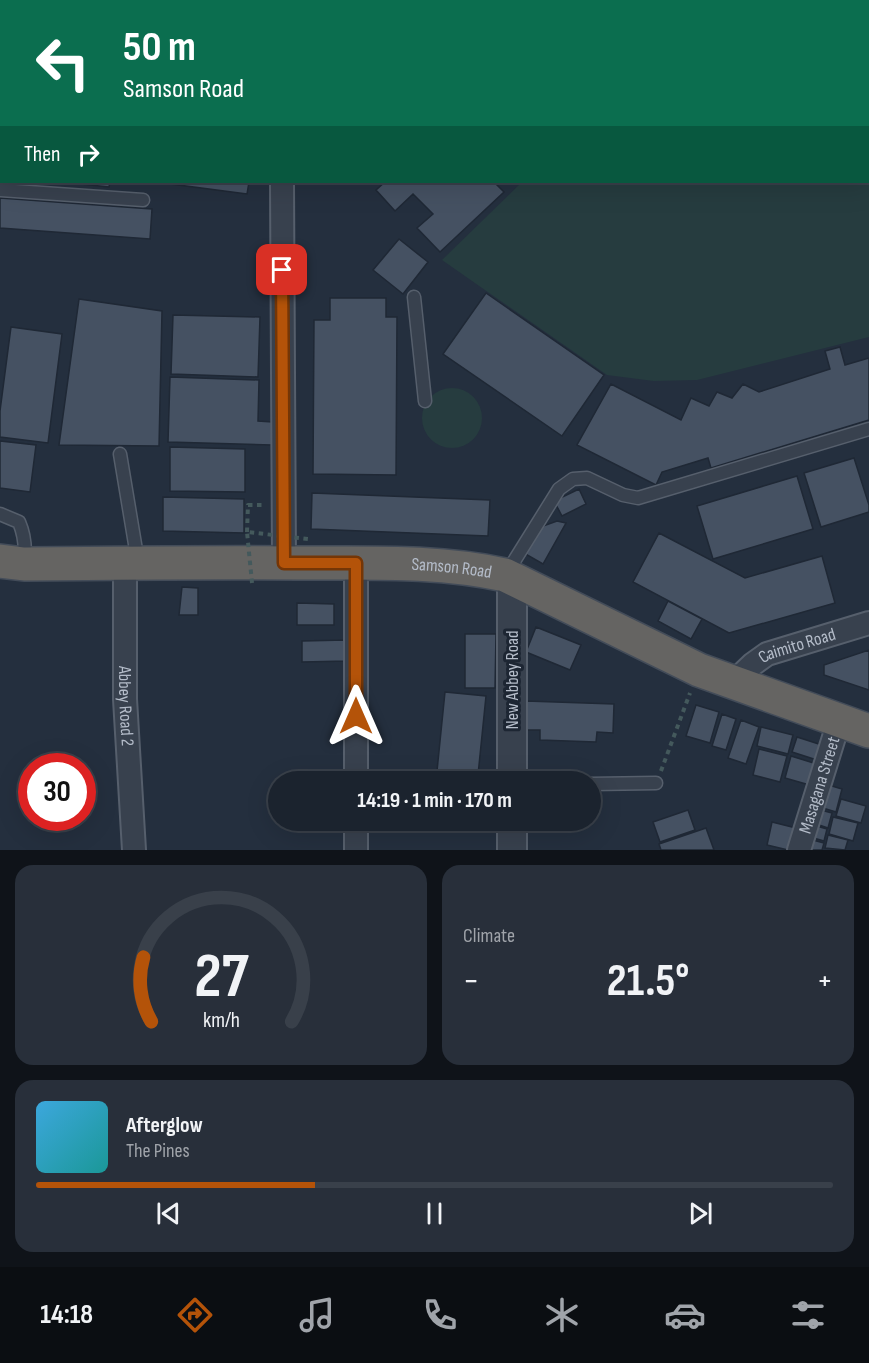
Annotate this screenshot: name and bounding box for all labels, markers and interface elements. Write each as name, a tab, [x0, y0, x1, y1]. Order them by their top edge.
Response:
text: 50 m	[123, 22, 196, 73]
icon: left	[24, 24, 102, 102]
text: Samson Road	[123, 73, 244, 105]
icon: right	[72, 138, 105, 171]
text: Then	[24, 141, 60, 168]
pin	[256, 244, 307, 295]
icon: arrive	[265, 253, 298, 286]
street label: Samson Road	[411, 554, 493, 583]
street label: Caimito Road	[754, 624, 838, 668]
street label: New Abbey Road	[502, 630, 523, 730]
street label: Abbey Road 2	[114, 665, 138, 747]
position arrow	[324, 684, 388, 748]
street label: Masagana Street	[795, 734, 845, 836]
speed limit sign: 30	[18, 753, 96, 831]
text: 14:19 · 1 min · 170 m	[357, 787, 512, 814]
text: Climate	[463, 924, 515, 948]
text: 27	[194, 940, 249, 1015]
text: 21.5°	[607, 954, 689, 1009]
text: −	[463, 961, 479, 1001]
text: +	[817, 961, 833, 1001]
text: km/h	[202, 1008, 240, 1033]
text: Afterglow	[126, 1112, 203, 1139]
text: The Pines	[126, 1139, 190, 1163]
icon: previous	[152, 1197, 185, 1230]
icon: pause	[418, 1197, 451, 1230]
icon: next	[684, 1197, 717, 1230]
icon: directions	[174, 1294, 216, 1336]
icon: music	[296, 1294, 338, 1336]
icon: phone	[419, 1294, 461, 1336]
icon: climate	[541, 1294, 583, 1336]
icon: car	[664, 1294, 706, 1336]
icon: filters	[787, 1294, 829, 1336]
text: 14:18	[40, 1299, 93, 1331]

